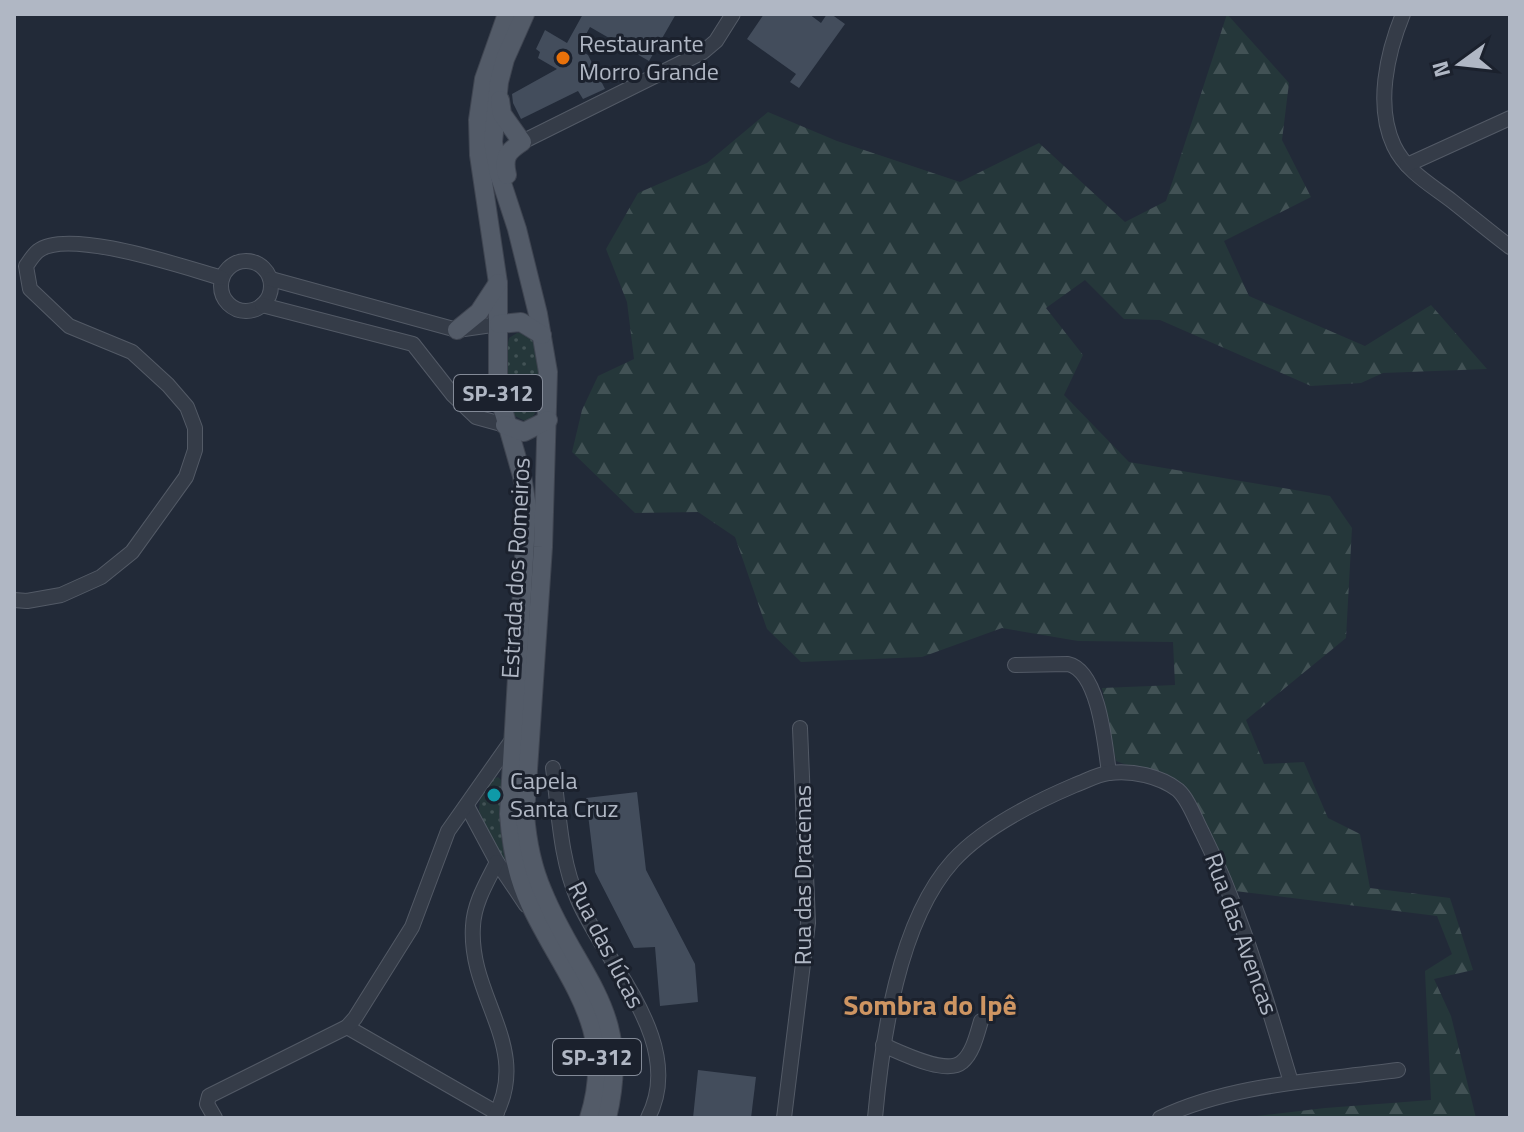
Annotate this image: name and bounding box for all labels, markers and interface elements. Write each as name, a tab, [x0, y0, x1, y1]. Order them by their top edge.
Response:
north arrow	[1420, 24, 1500, 104]
place label: Restaurante Morro Grande	[579, 25, 719, 89]
marker: Restaurante Morro Grande	[554, 49, 572, 67]
text: N	[1422, 57, 1459, 81]
road number: SP-312	[454, 375, 542, 411]
street label: Estrada dos Romeiros	[491, 456, 539, 680]
place label: Capela Santa Cruz	[510, 762, 619, 826]
street label: Rua das Dracenas	[784, 785, 820, 965]
marker: Capela Santa Cruz	[485, 786, 503, 804]
street label: Rua das Avencas	[1196, 848, 1288, 1020]
street label: Rua das Iúcas	[559, 875, 654, 1014]
district label: Sombra do Ipê	[843, 983, 1017, 1026]
road number: SP-312	[553, 1039, 641, 1075]

